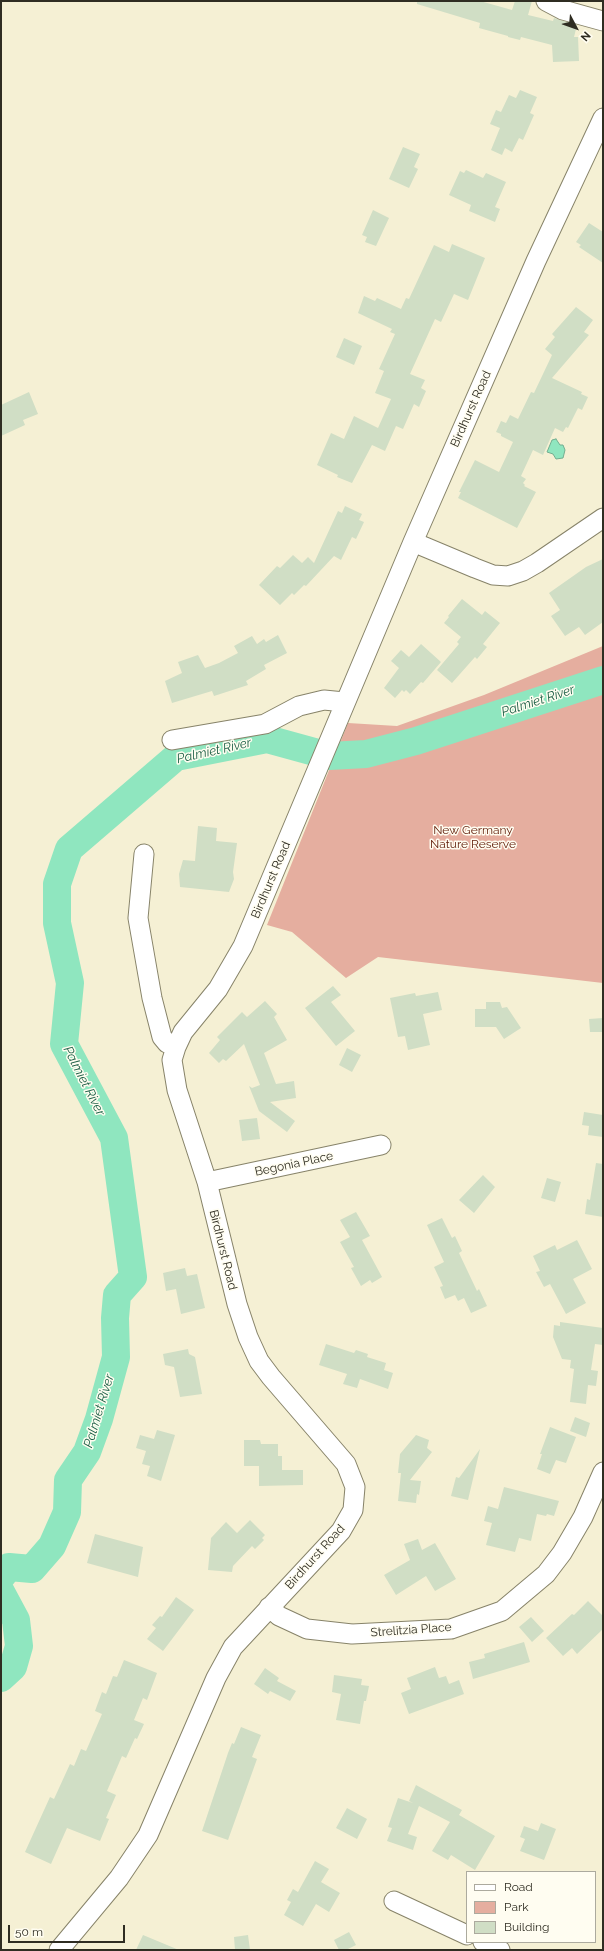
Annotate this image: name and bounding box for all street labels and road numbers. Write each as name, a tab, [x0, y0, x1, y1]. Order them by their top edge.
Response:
street label: Birdhurst Road	[448, 369, 494, 449]
street label: Birdhurst Road	[248, 839, 294, 921]
street label: Begonia Place	[254, 1149, 334, 1179]
street label: Birdhurst Road	[206, 1208, 240, 1292]
street label: Birdhurst Road	[282, 1522, 348, 1592]
street label: Strelitzia Place	[370, 1620, 452, 1640]

